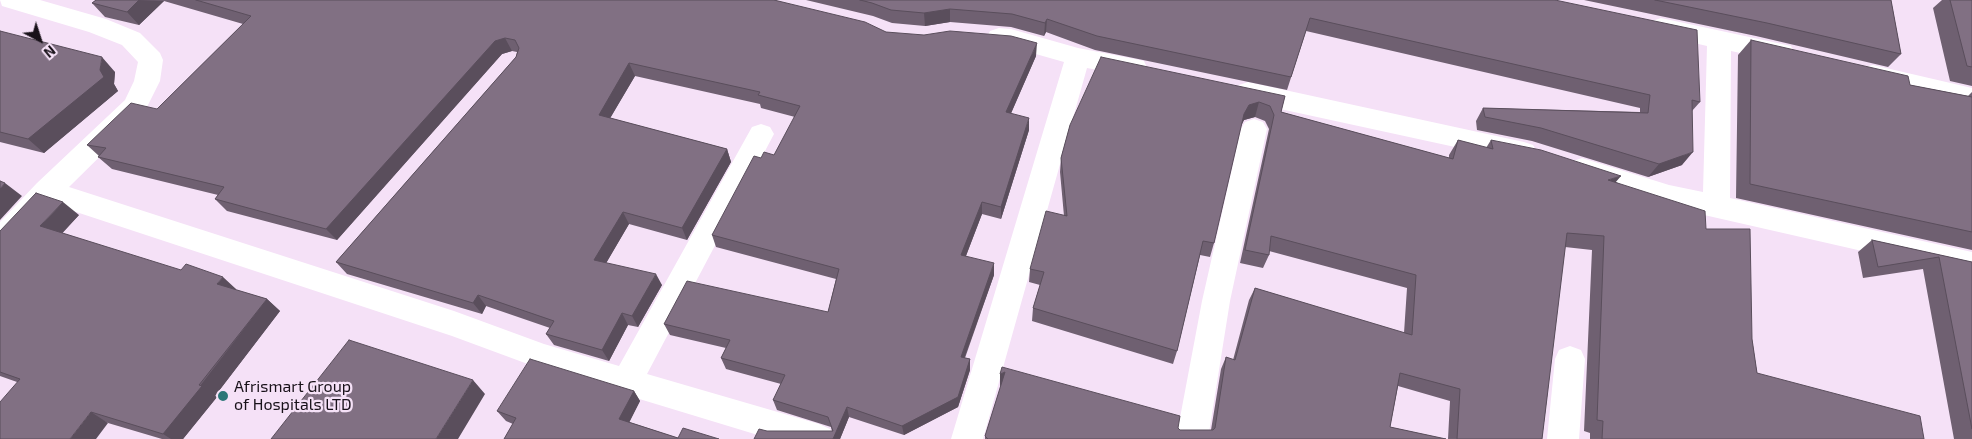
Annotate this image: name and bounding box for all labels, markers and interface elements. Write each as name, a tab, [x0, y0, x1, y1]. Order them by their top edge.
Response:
north arrow	[15, 15, 65, 65]
text: N	[41, 42, 59, 62]
place label: Afrismart Group of Hospitals LTD	[234, 377, 352, 415]
marker: Afrismart Group of Hospitals LTD	[216, 389, 230, 403]

